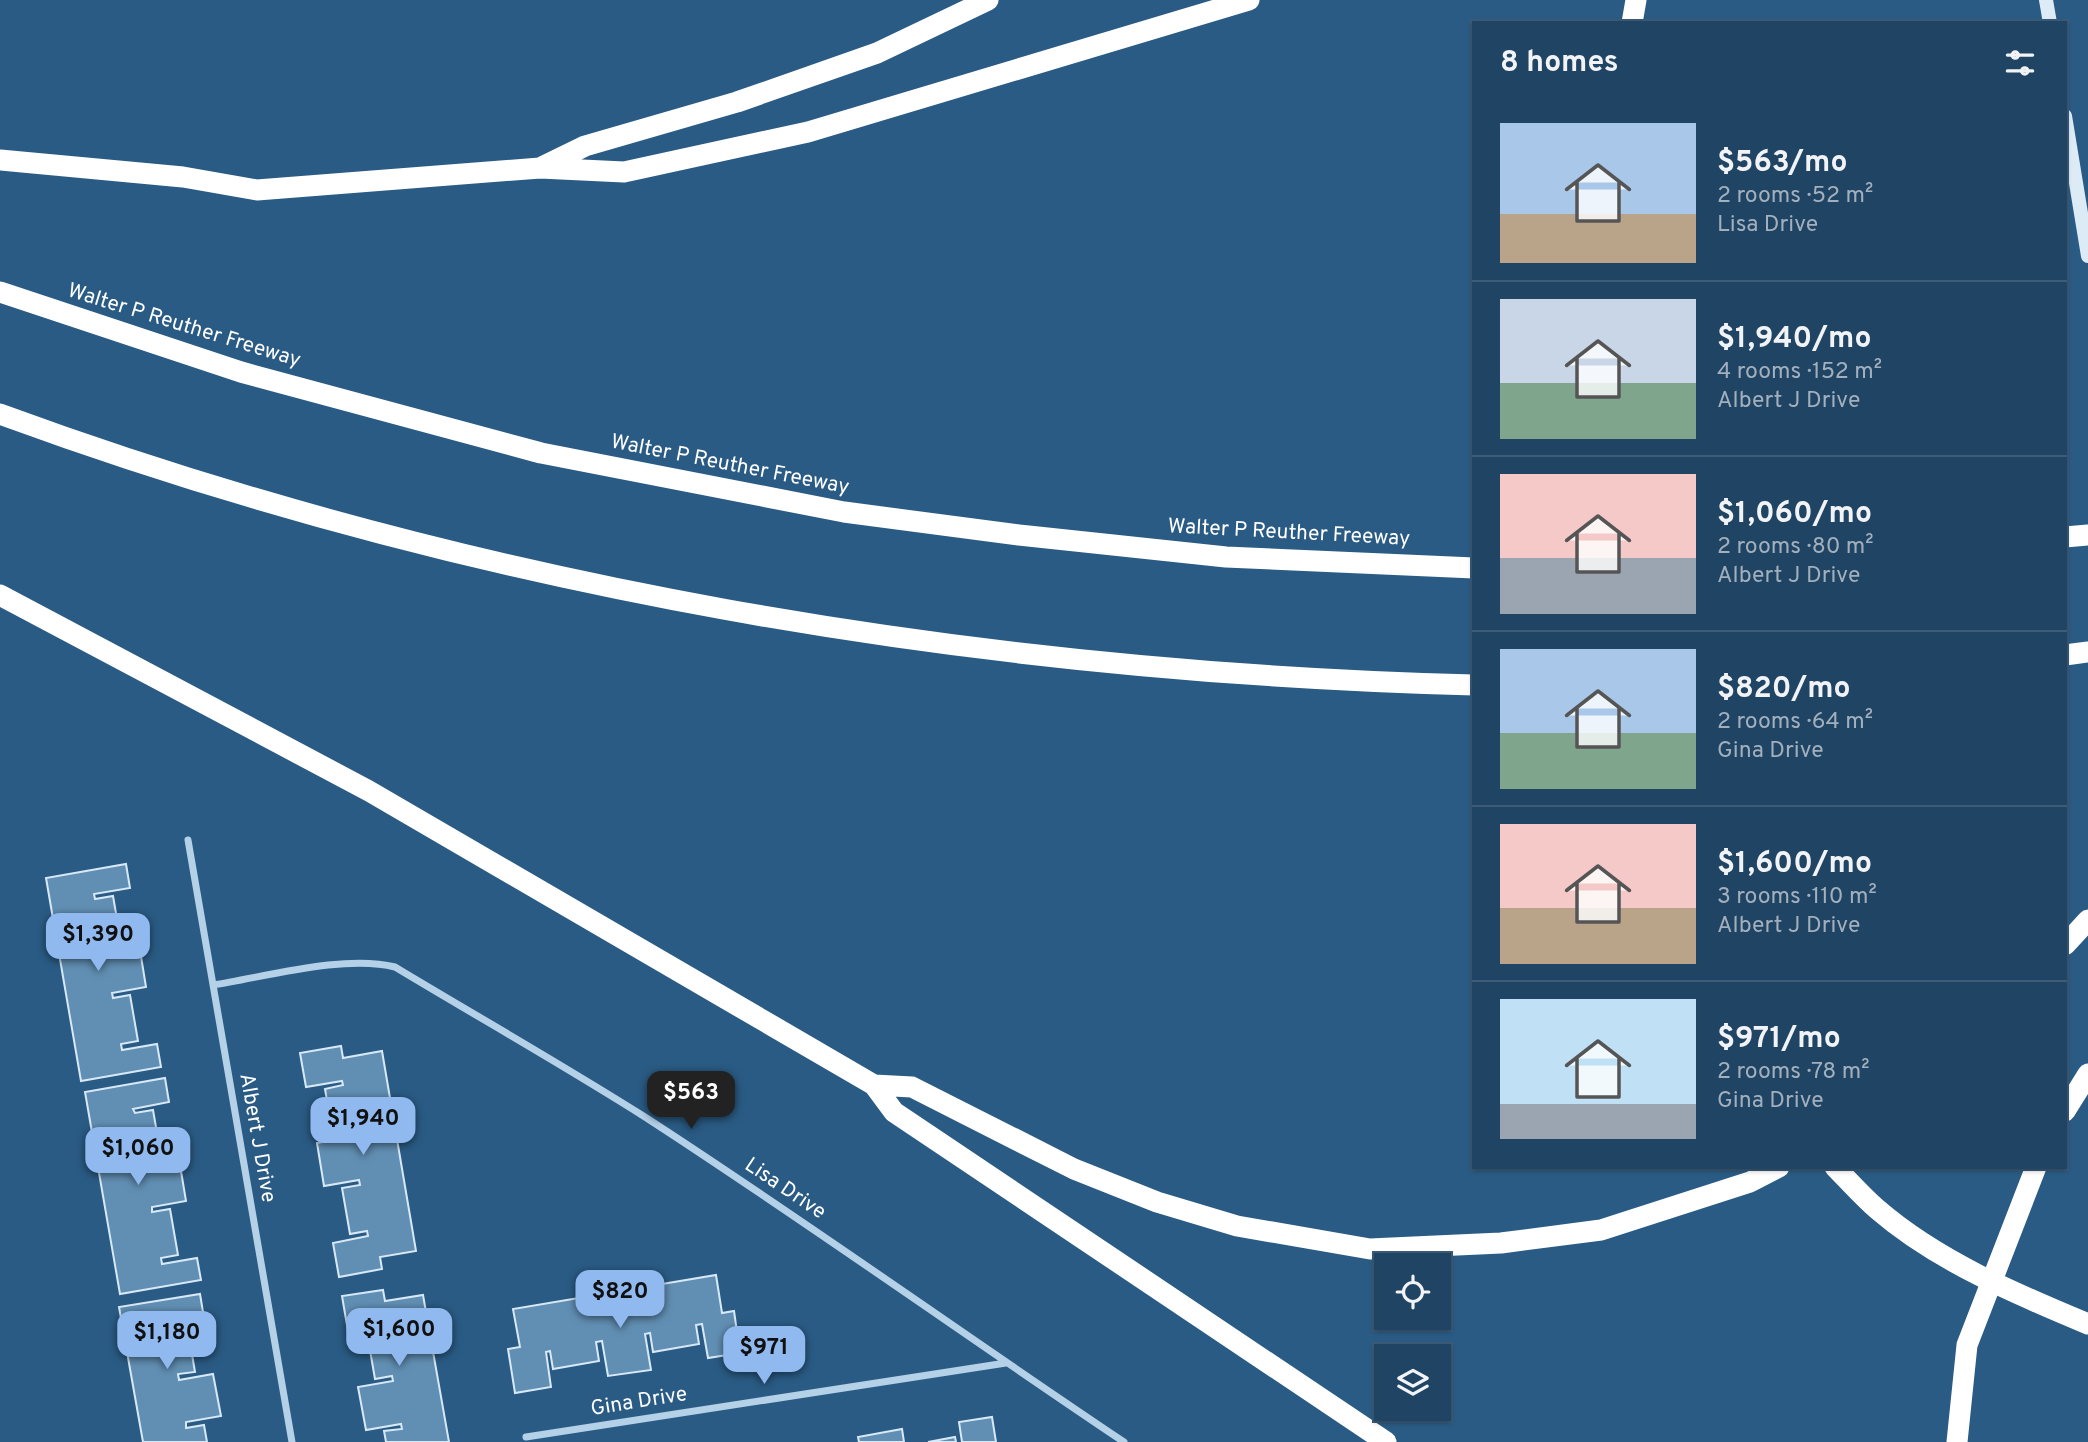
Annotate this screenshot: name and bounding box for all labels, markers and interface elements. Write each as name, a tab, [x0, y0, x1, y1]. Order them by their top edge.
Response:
icon: filters	[2001, 44, 2039, 82]
text: 8 homes	[1500, 45, 1619, 82]
text: $563/mo	[1717, 145, 1847, 182]
icon: home	[1556, 151, 1640, 235]
text: 2 rooms · 52 m²	[1717, 182, 1873, 211]
text: Lisa Drive	[1717, 211, 1818, 240]
street label: Walter P Reuther Freeway	[64, 278, 304, 374]
text: $1,940/mo	[1717, 321, 1871, 358]
icon: home	[1556, 327, 1640, 411]
text: 4 rooms · 152 m²	[1717, 358, 1882, 387]
text: Albert J Drive	[1717, 387, 1860, 416]
street label: Walter P Reuther Freeway	[608, 429, 852, 501]
text: $1,060/mo	[1717, 496, 1872, 533]
icon: home	[1556, 502, 1640, 586]
street label: Walter P Reuther Freeway	[1167, 513, 1411, 553]
text: 2 rooms · 80 m²	[1717, 533, 1874, 562]
text: Albert J Drive	[1717, 562, 1860, 591]
text: $820/mo	[1717, 671, 1851, 708]
icon: home	[1556, 677, 1640, 761]
text: 2 rooms · 64 m²	[1717, 708, 1873, 737]
text: Gina Drive	[1717, 737, 1824, 766]
text: $1,600/mo	[1717, 846, 1872, 883]
icon: home	[1556, 852, 1640, 936]
text: 3 rooms · 110 m²	[1717, 883, 1877, 912]
text: Albert J Drive	[1717, 912, 1860, 941]
pin: $1,390	[41, 914, 155, 973]
text: $1,390	[62, 921, 134, 950]
text: $971/mo	[1717, 1021, 1841, 1058]
icon: home	[1556, 1027, 1640, 1111]
text: 2 rooms · 78 m²	[1717, 1058, 1870, 1087]
street label: Albert J Drive	[232, 1071, 282, 1205]
pin: $563	[650, 1072, 732, 1131]
text: $563	[663, 1079, 719, 1108]
text: Gina Drive	[1717, 1087, 1824, 1116]
pin: $1,940	[306, 1098, 420, 1157]
text: $1,940	[326, 1105, 400, 1134]
pin: $1,060	[81, 1128, 195, 1187]
text: $1,060	[101, 1135, 175, 1164]
street label: Lisa Drive	[739, 1152, 831, 1226]
map controls	[1374, 1253, 1451, 1421]
button: locate	[1374, 1253, 1451, 1330]
pin: $820	[579, 1270, 661, 1330]
text: $820	[591, 1278, 649, 1307]
pin: $1,600	[342, 1308, 456, 1368]
pin: $1,180	[110, 1312, 224, 1371]
text: $1,600	[362, 1316, 436, 1345]
text: $1,180	[133, 1319, 201, 1348]
pin: $971	[723, 1326, 805, 1386]
text: $971	[739, 1334, 789, 1363]
button: layers	[1374, 1344, 1451, 1421]
street label: Gina Drive	[589, 1381, 689, 1423]

